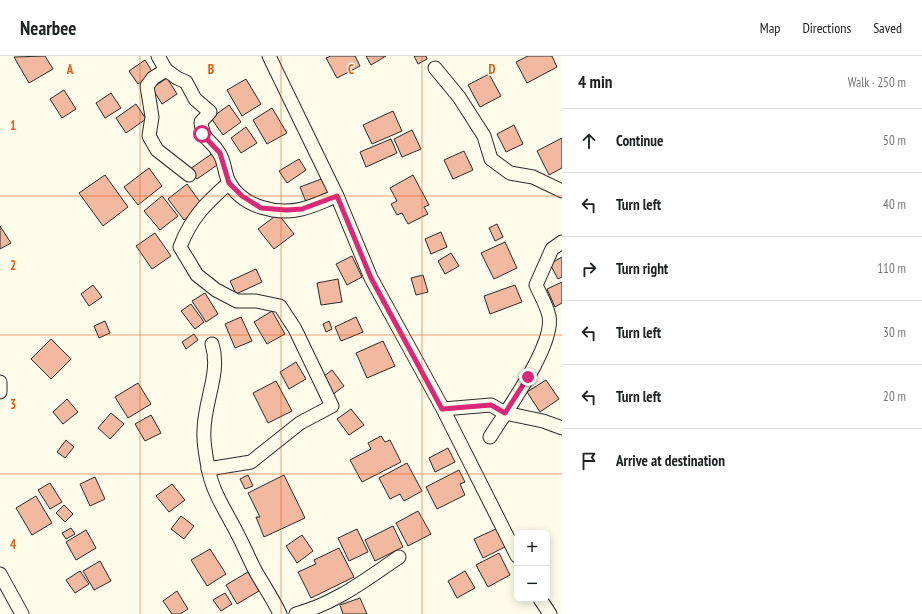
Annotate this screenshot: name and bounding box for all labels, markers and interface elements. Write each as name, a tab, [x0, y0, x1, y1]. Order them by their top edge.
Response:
text: Nearbee	[20, 16, 77, 40]
text: Map	[760, 19, 780, 37]
text: Directions	[802, 19, 851, 37]
text: Saved	[873, 19, 902, 37]
text: A	[66, 61, 74, 78]
text: B	[208, 61, 214, 78]
text: C	[348, 61, 354, 78]
text: D	[489, 61, 496, 78]
text: 4 min	[578, 71, 612, 93]
text: Walk · 250 m	[848, 74, 906, 91]
text: 1	[10, 117, 16, 134]
route start	[193, 125, 211, 143]
icon: ahead	[578, 130, 600, 152]
text: Continue	[616, 131, 663, 150]
text: 50 m	[883, 132, 906, 149]
icon: left	[578, 194, 600, 216]
text: Turn left	[616, 195, 661, 214]
text: 40 m	[883, 196, 906, 213]
text: 2	[10, 257, 16, 274]
icon: right	[578, 258, 600, 280]
text: Turn right	[616, 259, 668, 278]
text: 110 m	[877, 260, 906, 277]
icon: left	[578, 322, 600, 344]
text: Turn left	[616, 323, 661, 342]
text: 30 m	[883, 324, 906, 341]
route end	[519, 368, 537, 386]
icon: left	[578, 386, 600, 408]
text: Turn left	[616, 387, 661, 406]
text: 20 m	[883, 388, 906, 405]
text: 3	[10, 396, 16, 413]
icon: arrive	[578, 450, 600, 472]
text: Arrive at destination	[616, 451, 725, 470]
map controls	[514, 530, 550, 602]
button: +	[514, 530, 550, 566]
text: 4	[10, 536, 17, 553]
button: −	[514, 566, 550, 602]

